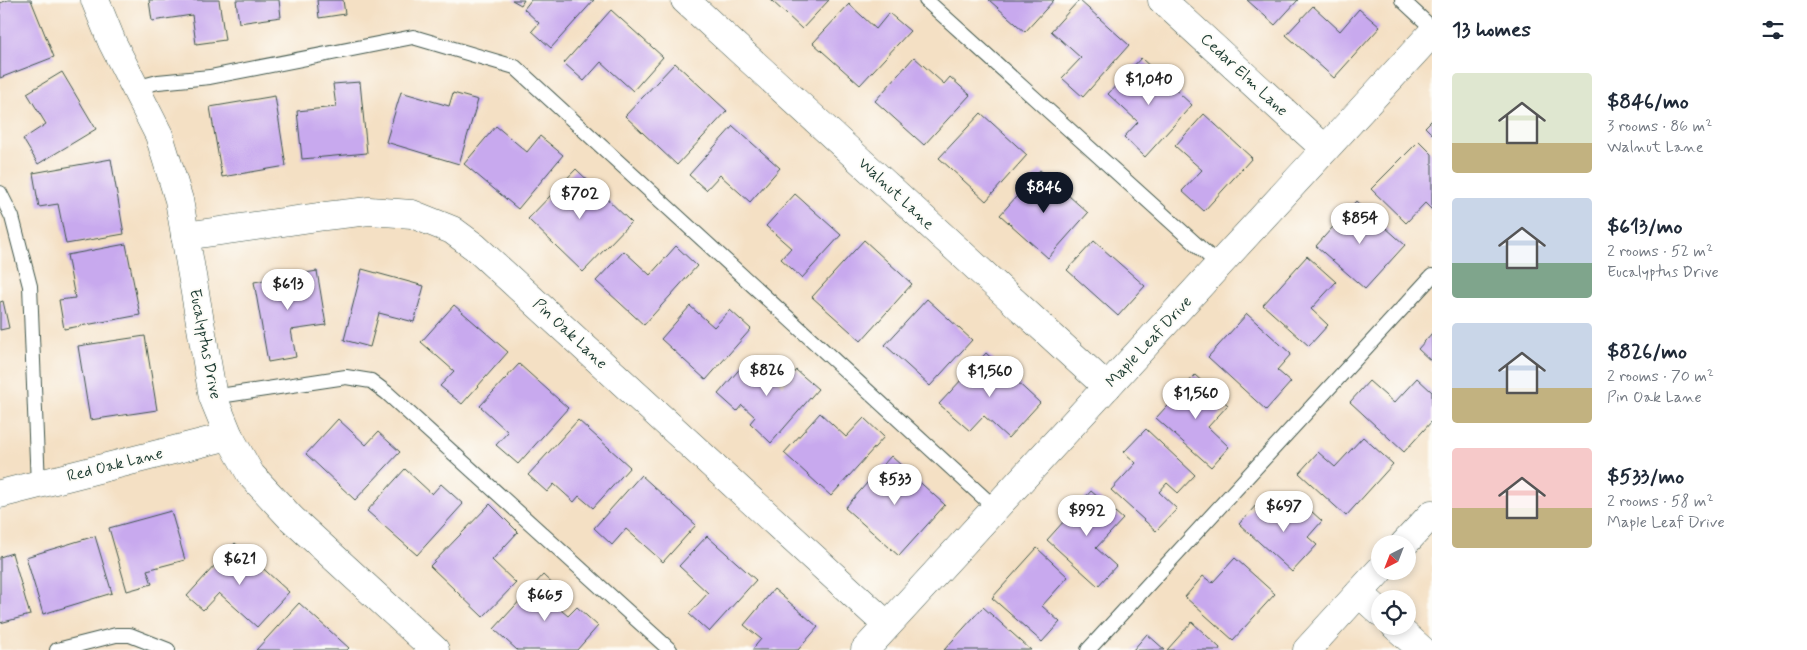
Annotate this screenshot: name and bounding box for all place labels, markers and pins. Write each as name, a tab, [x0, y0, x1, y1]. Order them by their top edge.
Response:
pin: $1,040	[1108, 64, 1190, 106]
pin: $846	[1014, 172, 1074, 214]
pin: $702	[550, 178, 610, 220]
pin: $854	[1330, 202, 1390, 245]
pin: $613	[258, 268, 318, 311]
pin: $826	[737, 354, 797, 397]
pin: $1,560	[949, 356, 1031, 398]
pin: $1,560	[1155, 378, 1237, 420]
pin: $533	[865, 464, 925, 506]
pin: $697	[1254, 490, 1314, 533]
pin: $992	[1057, 494, 1117, 537]
pin: $621	[210, 544, 270, 586]
pin: $665	[515, 580, 575, 622]

